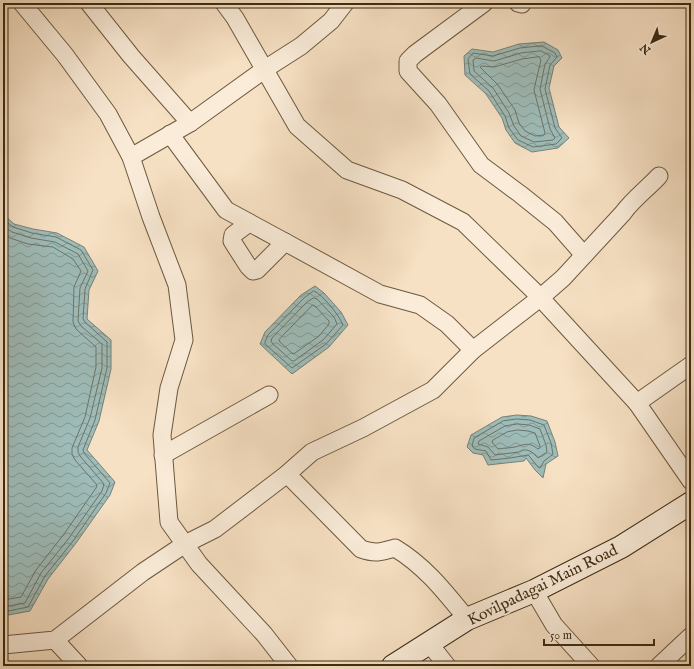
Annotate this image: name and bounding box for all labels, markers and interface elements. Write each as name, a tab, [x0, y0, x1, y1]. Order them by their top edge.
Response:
north arrow	[632, 22, 672, 62]
text: N	[637, 40, 655, 58]
street label: Kovilpadagai Main Road	[465, 541, 622, 631]
scale bar	[544, 621, 654, 647]
text: 50 m	[550, 628, 572, 643]

